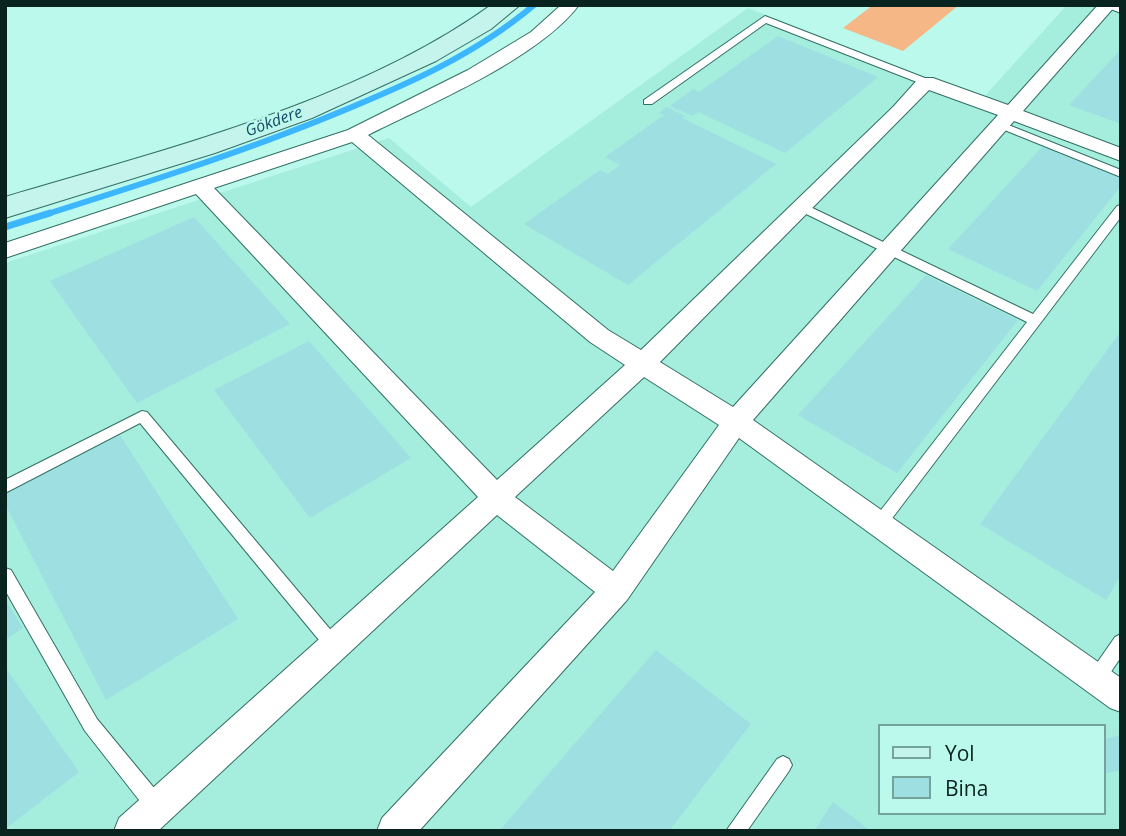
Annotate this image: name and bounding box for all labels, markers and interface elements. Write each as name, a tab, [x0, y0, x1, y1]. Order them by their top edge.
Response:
water label: Gökdere	[243, 103, 305, 141]
legend	[878, 724, 1105, 815]
text: Yol	[945, 739, 975, 767]
text: Bina	[945, 774, 988, 802]

